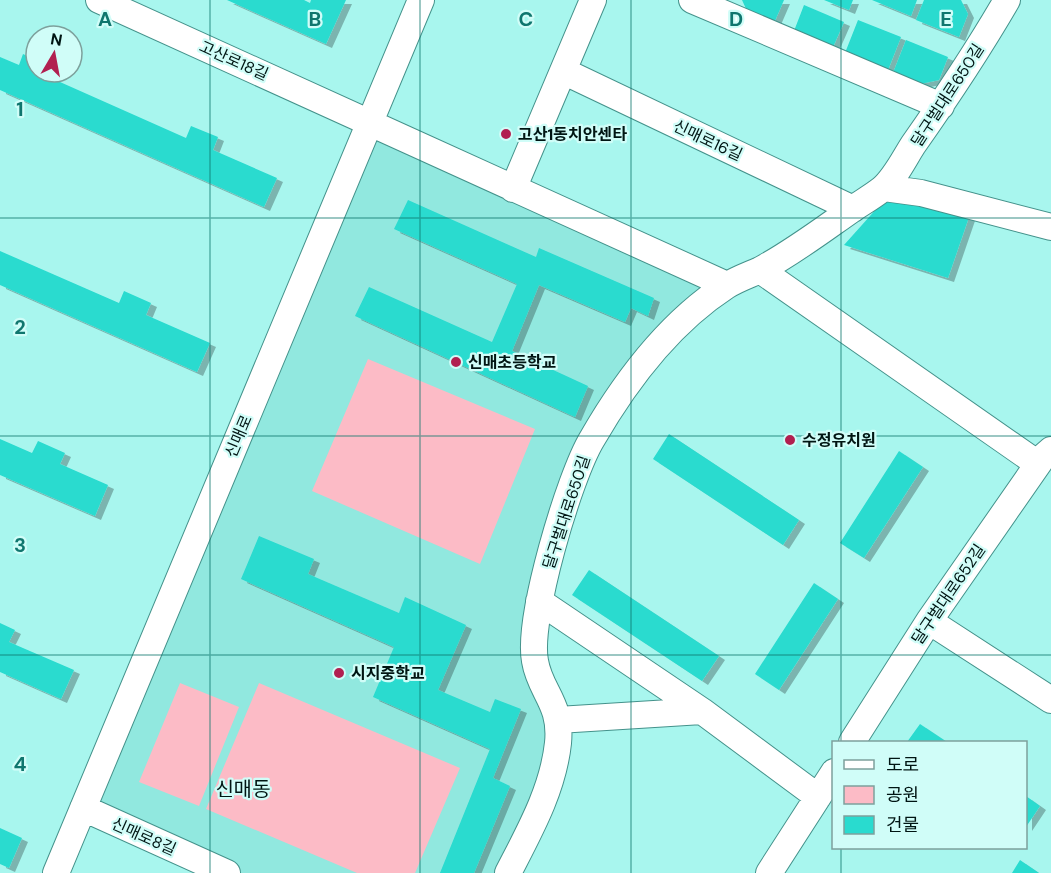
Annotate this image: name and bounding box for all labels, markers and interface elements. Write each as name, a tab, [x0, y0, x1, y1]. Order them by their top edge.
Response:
text: A	[98, 6, 112, 32]
text: B	[309, 6, 321, 32]
text: C	[519, 6, 533, 32]
text: D	[729, 6, 743, 32]
text: E	[940, 6, 952, 32]
north arrow	[24, 24, 84, 84]
text: N	[49, 28, 64, 51]
street label: 고산로18길	[196, 36, 272, 85]
street label: 달구벌대로650길	[906, 40, 989, 151]
text: 1	[16, 96, 24, 122]
street label: 신매로16길	[670, 115, 746, 166]
place label: 고산1동치안센타	[518, 124, 627, 145]
marker: 고산1동치안센타	[499, 127, 513, 141]
text: 2	[14, 314, 26, 340]
place label: 신매초등학교	[468, 352, 557, 373]
marker: 신매초등학교	[449, 355, 463, 369]
street label: 신매로	[220, 412, 257, 461]
place label: 수정유치원	[802, 430, 876, 451]
marker: 수정유치원	[783, 433, 797, 447]
street label: 달구벌대로650길	[538, 452, 595, 572]
text: 3	[14, 532, 26, 558]
street label: 달구벌대로652길	[907, 540, 990, 649]
place label: 시지중학교	[351, 663, 425, 684]
marker: 시지중학교	[332, 666, 346, 680]
legend	[832, 741, 1027, 849]
text: 4	[14, 751, 27, 777]
text: 도로	[886, 753, 919, 777]
district label: 신매동	[215, 776, 271, 802]
text: 공원	[886, 783, 919, 807]
street label: 신매로8길	[108, 813, 179, 860]
text: 건물	[886, 813, 919, 837]

